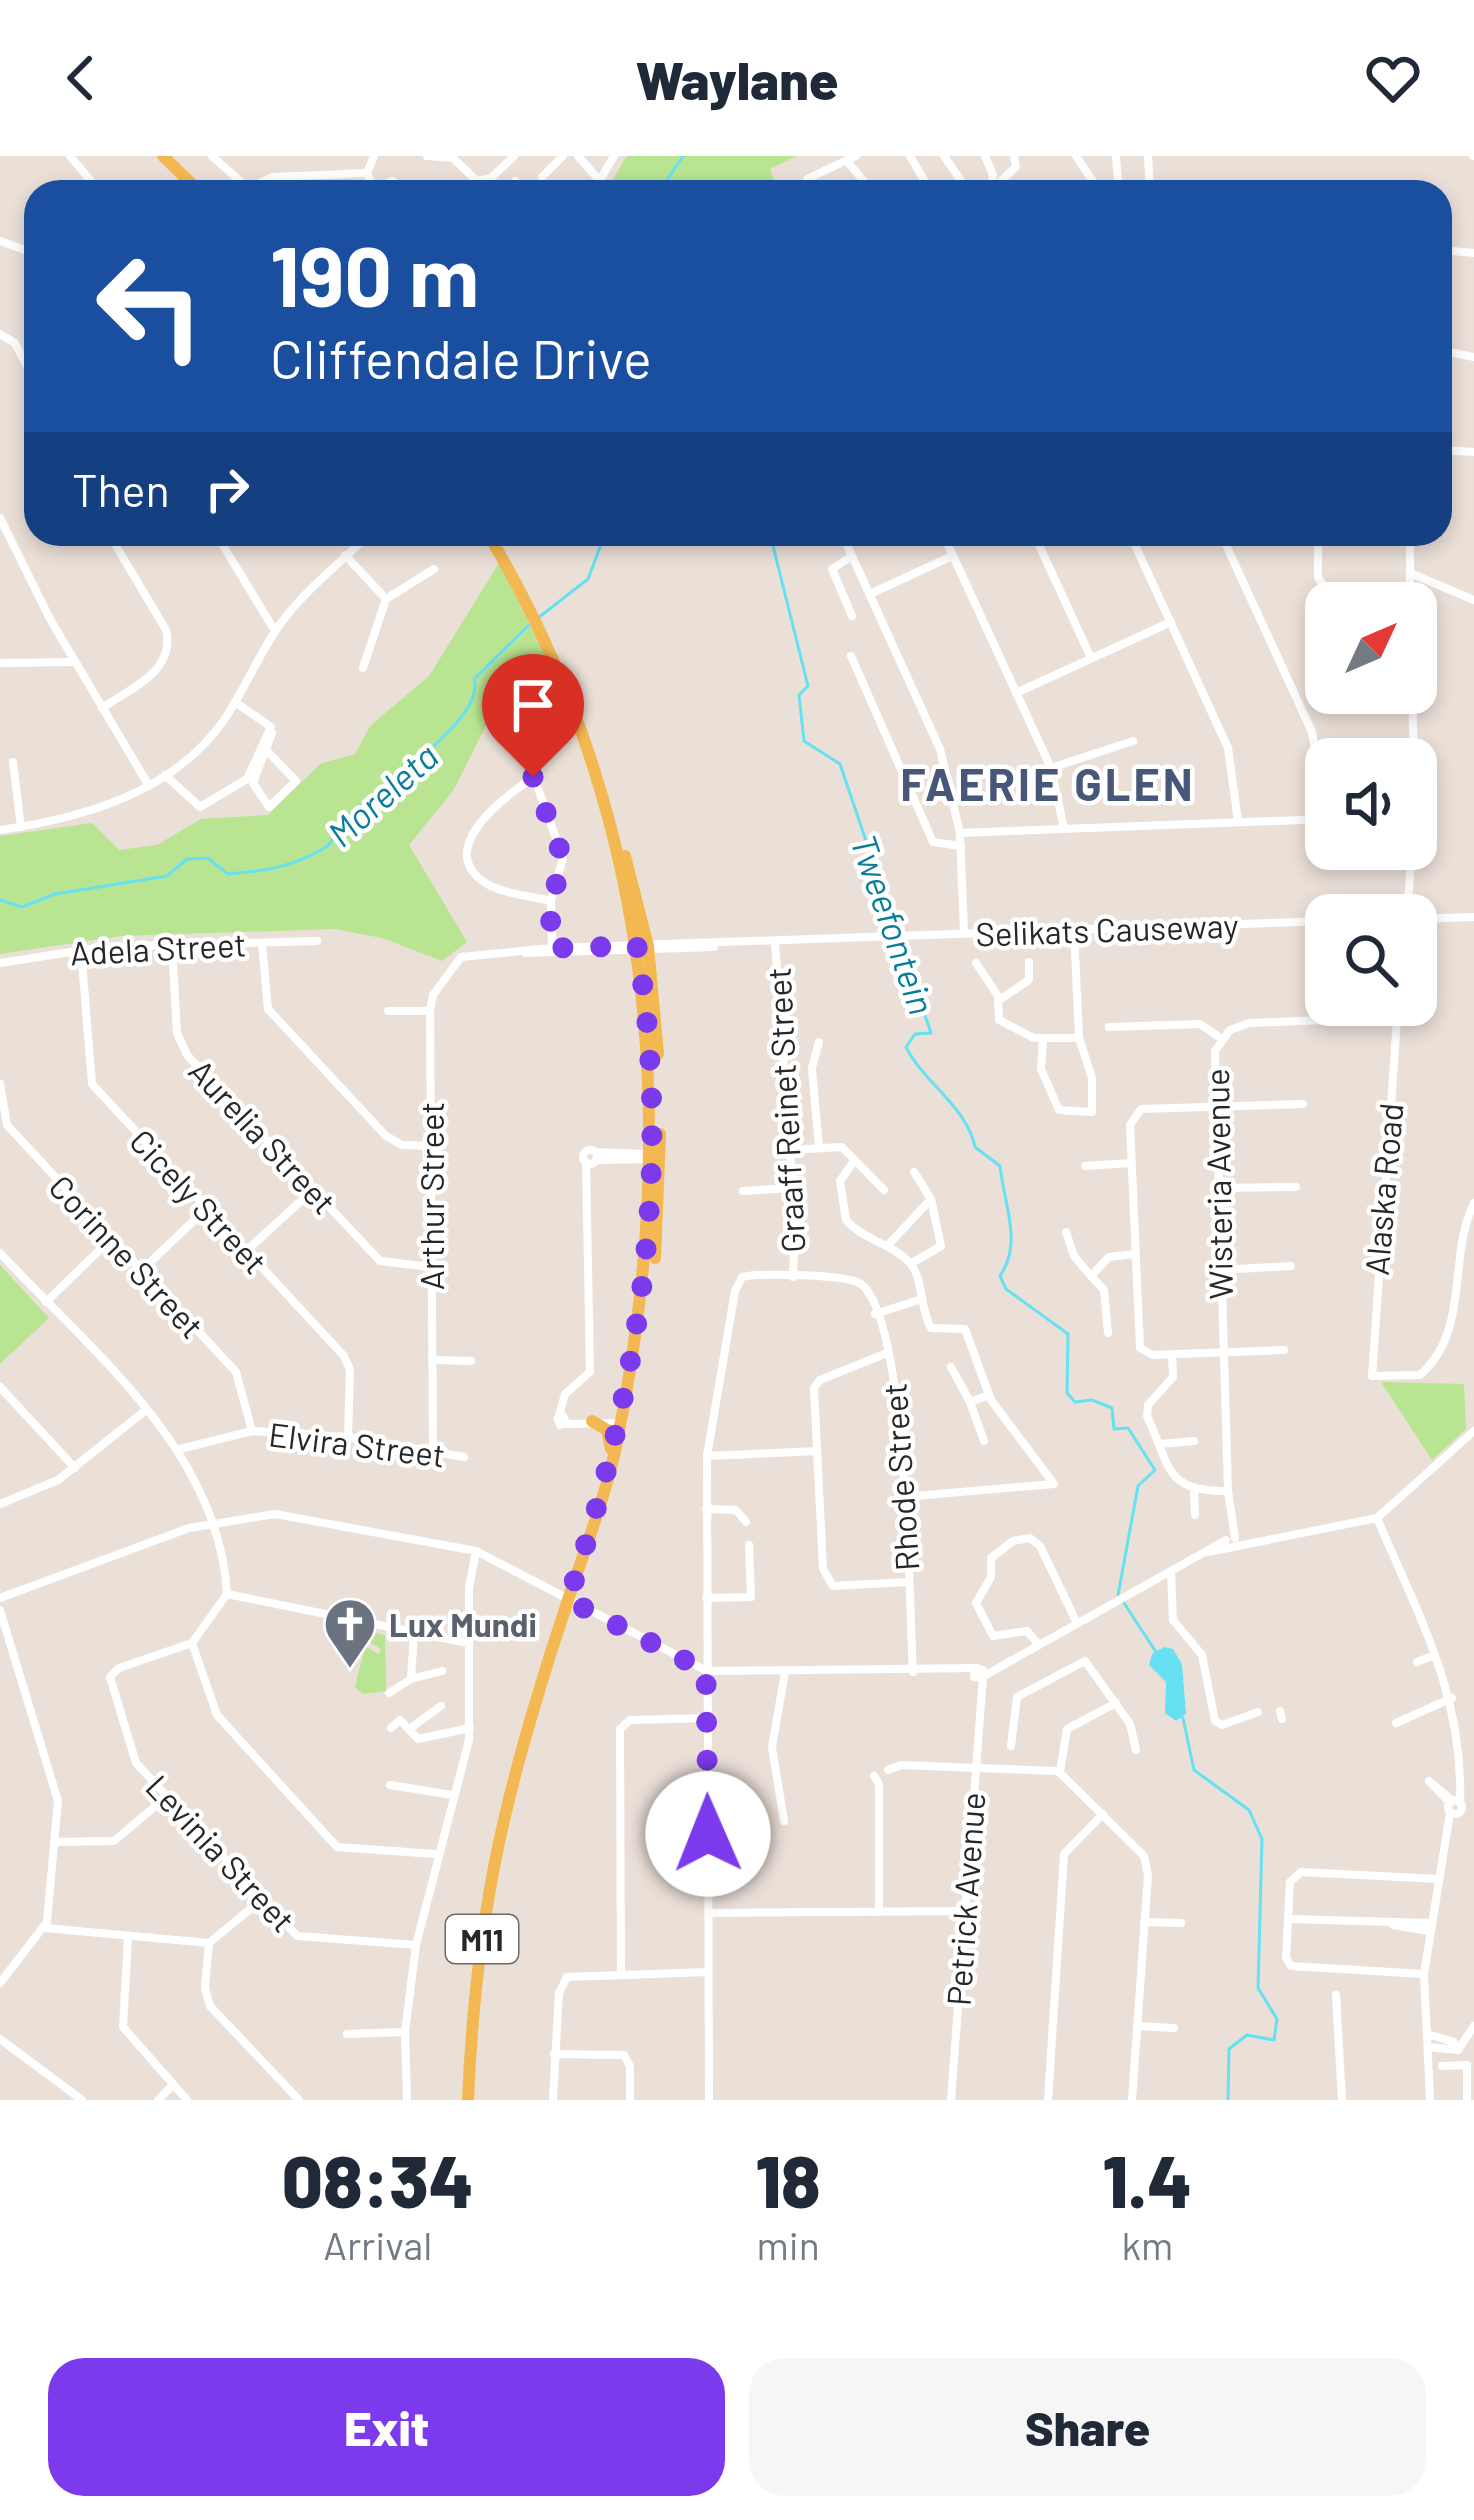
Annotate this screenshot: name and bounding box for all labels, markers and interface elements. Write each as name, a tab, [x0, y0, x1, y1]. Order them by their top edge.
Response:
icon: back	[48, 45, 114, 111]
icon: heart	[1360, 45, 1426, 111]
text: Waylane	[636, 46, 839, 111]
text: 190 m	[270, 223, 479, 324]
icon: left	[72, 228, 228, 384]
text: Cliffendale Drive	[270, 325, 652, 390]
icon: right	[194, 456, 260, 522]
text: Then	[72, 462, 170, 516]
north arrow	[1305, 582, 1437, 714]
map controls	[1305, 582, 1437, 1026]
pin	[482, 654, 584, 777]
icon: arrive	[500, 672, 566, 738]
water label: Moreleta	[318, 733, 446, 855]
button: sound	[1305, 738, 1437, 870]
district label: FAERIE GLEN	[900, 756, 1196, 810]
water label: Tweefontein	[843, 828, 945, 1020]
button: search	[1305, 894, 1437, 1026]
street label: Selikats Causeway	[975, 904, 1239, 954]
street label: Adela Street	[69, 923, 247, 973]
street label: Graaff Reinet Street	[758, 966, 812, 1254]
street label: Aurelia Street	[181, 1050, 345, 1222]
street label: Wisteria Avenue	[1196, 1068, 1240, 1300]
street label: Alaska Road	[1356, 1101, 1410, 1277]
street label: Arthur Street	[411, 1102, 451, 1290]
street label: Cicely Street	[122, 1121, 276, 1281]
street label: Corinne Street	[41, 1166, 213, 1346]
street label: Rhode Street	[873, 1382, 927, 1572]
street label: Elvira Street	[267, 1413, 447, 1475]
church icon: Lux Mundi	[322, 1596, 378, 1670]
place label: Lux Mundi	[389, 1604, 537, 1644]
street label: Levinia Street	[138, 1766, 304, 1940]
position arrow	[645, 1771, 771, 1897]
street label: Petrick Avenue	[938, 1791, 992, 2007]
road number: M11	[446, 1915, 518, 1963]
text: 08:34	[282, 2136, 474, 2222]
text: 18	[756, 2136, 821, 2222]
text: 1.4	[1102, 2136, 1192, 2222]
text: Arrival	[323, 2221, 432, 2268]
text: min	[756, 2221, 820, 2268]
text: km	[1121, 2221, 1173, 2268]
button: Exit	[48, 2358, 725, 2496]
button: Share	[749, 2358, 1426, 2496]

